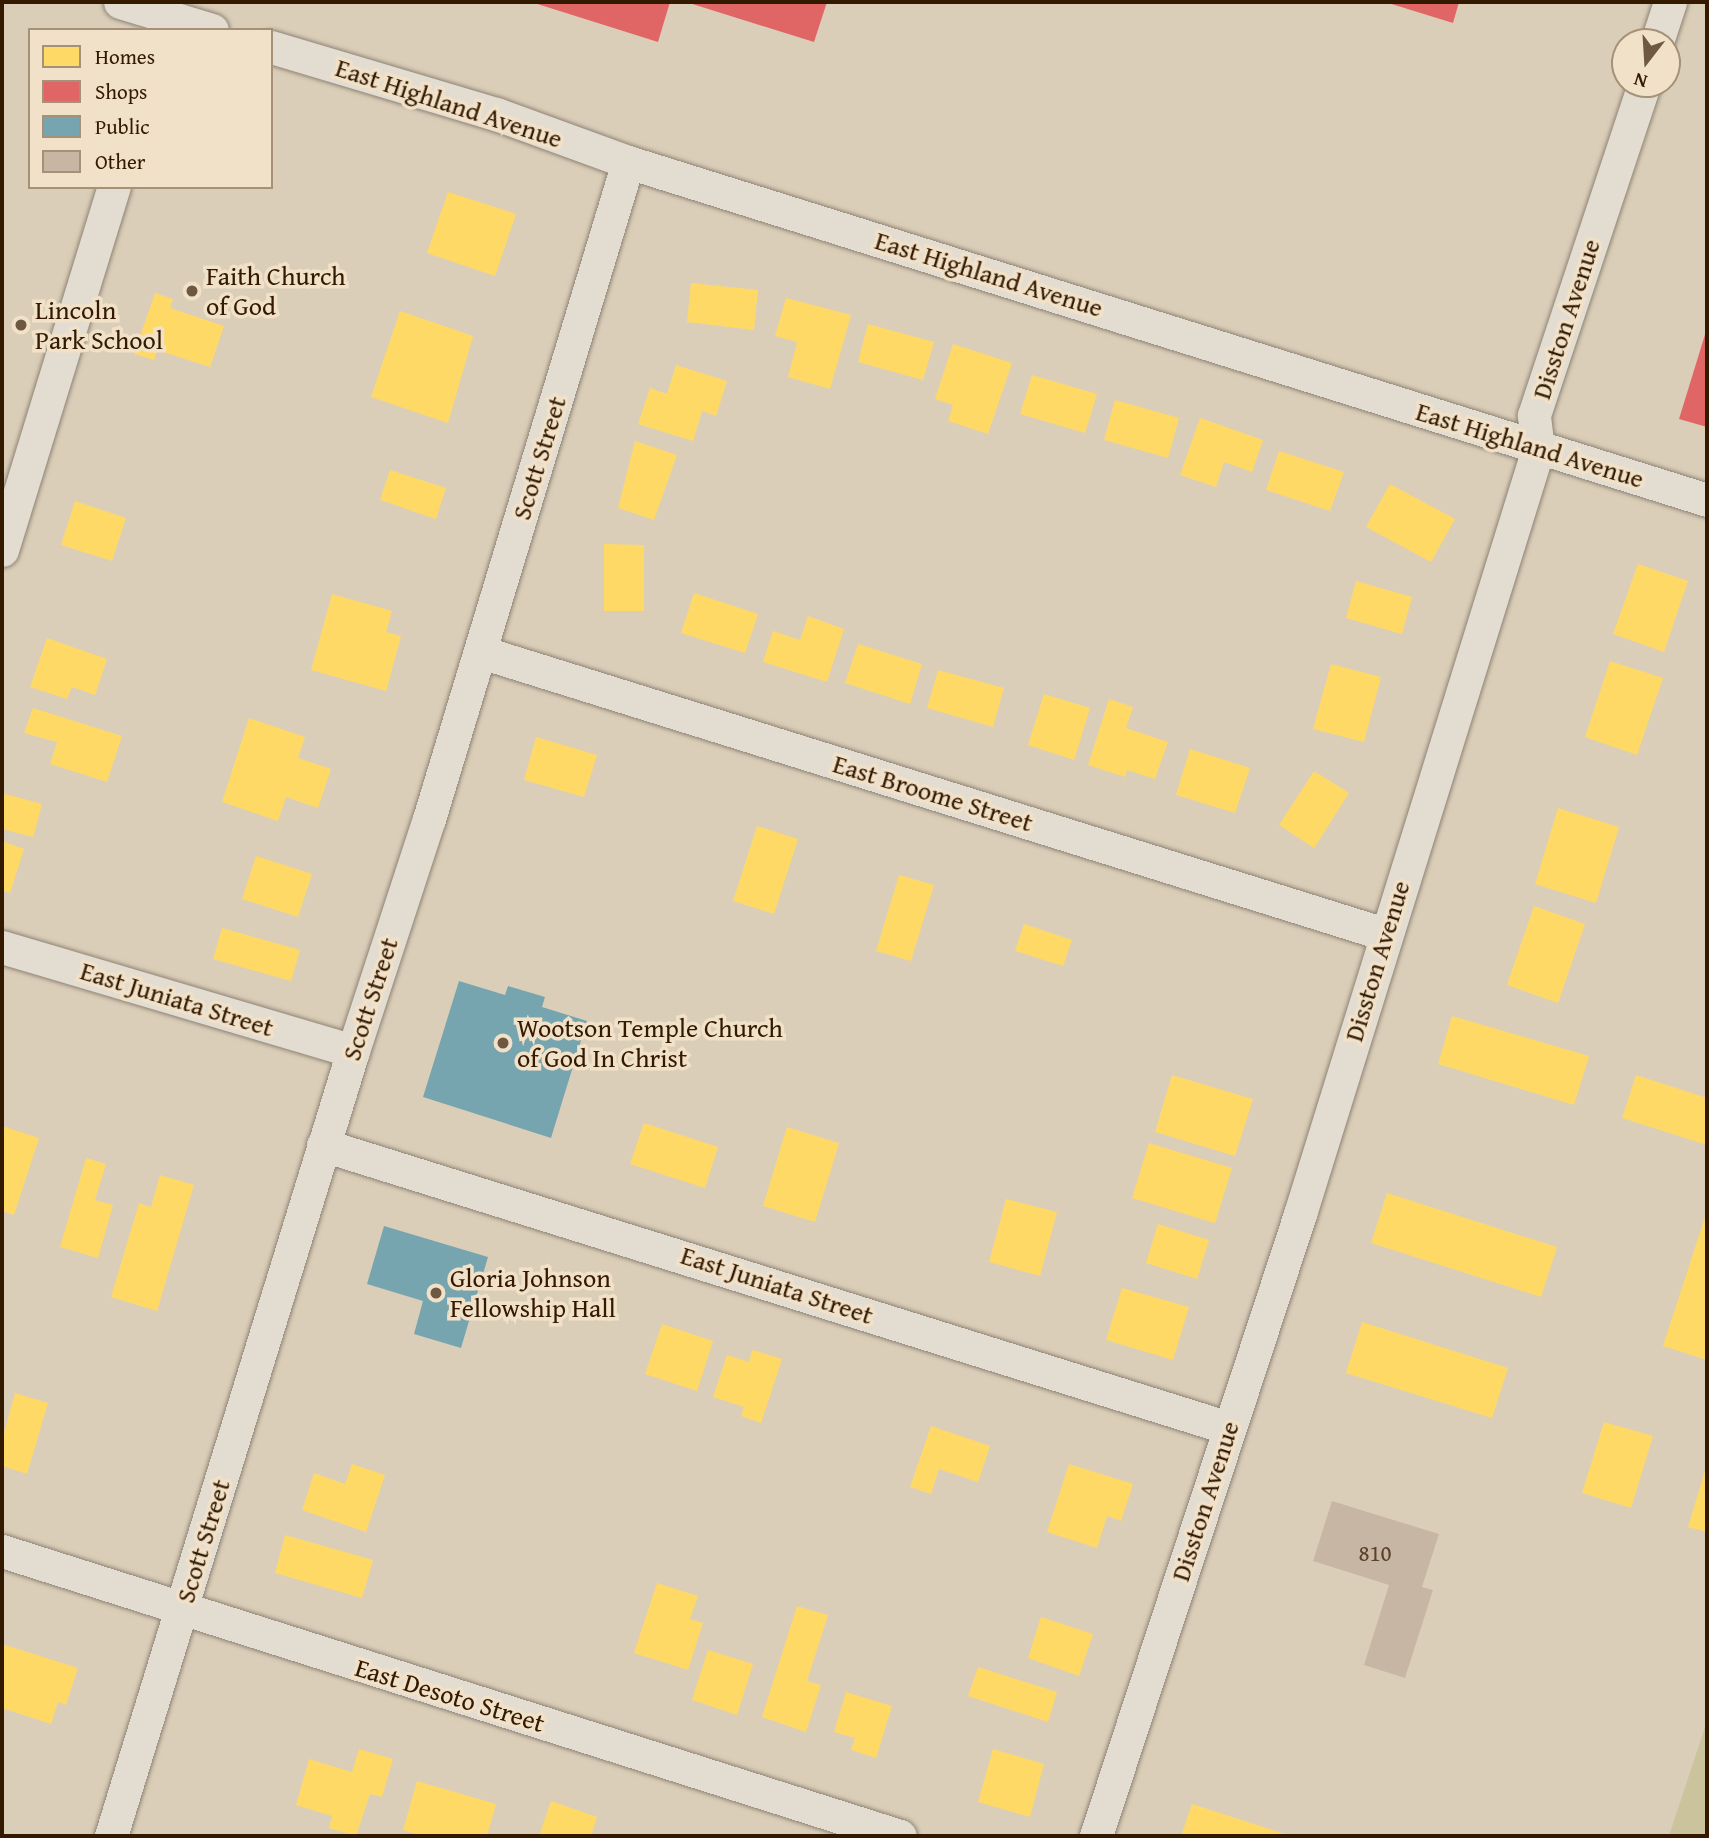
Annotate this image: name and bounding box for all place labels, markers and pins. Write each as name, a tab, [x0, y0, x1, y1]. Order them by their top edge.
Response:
place label: Faith Church of God	[206, 260, 346, 322]
marker: Faith Church of God	[184, 283, 200, 299]
place label: Lincoln Park School	[35, 294, 163, 356]
marker: Lincoln Park School	[13, 317, 29, 333]
place label: Wootson Temple Church of God In Christ	[517, 1012, 783, 1074]
marker: Wootson Temple Church of God In Christ	[495, 1035, 511, 1051]
place label: Gloria Johnson Fellowship Hall	[450, 1262, 616, 1324]
marker: Gloria Johnson Fellowship Hall	[428, 1285, 444, 1301]

